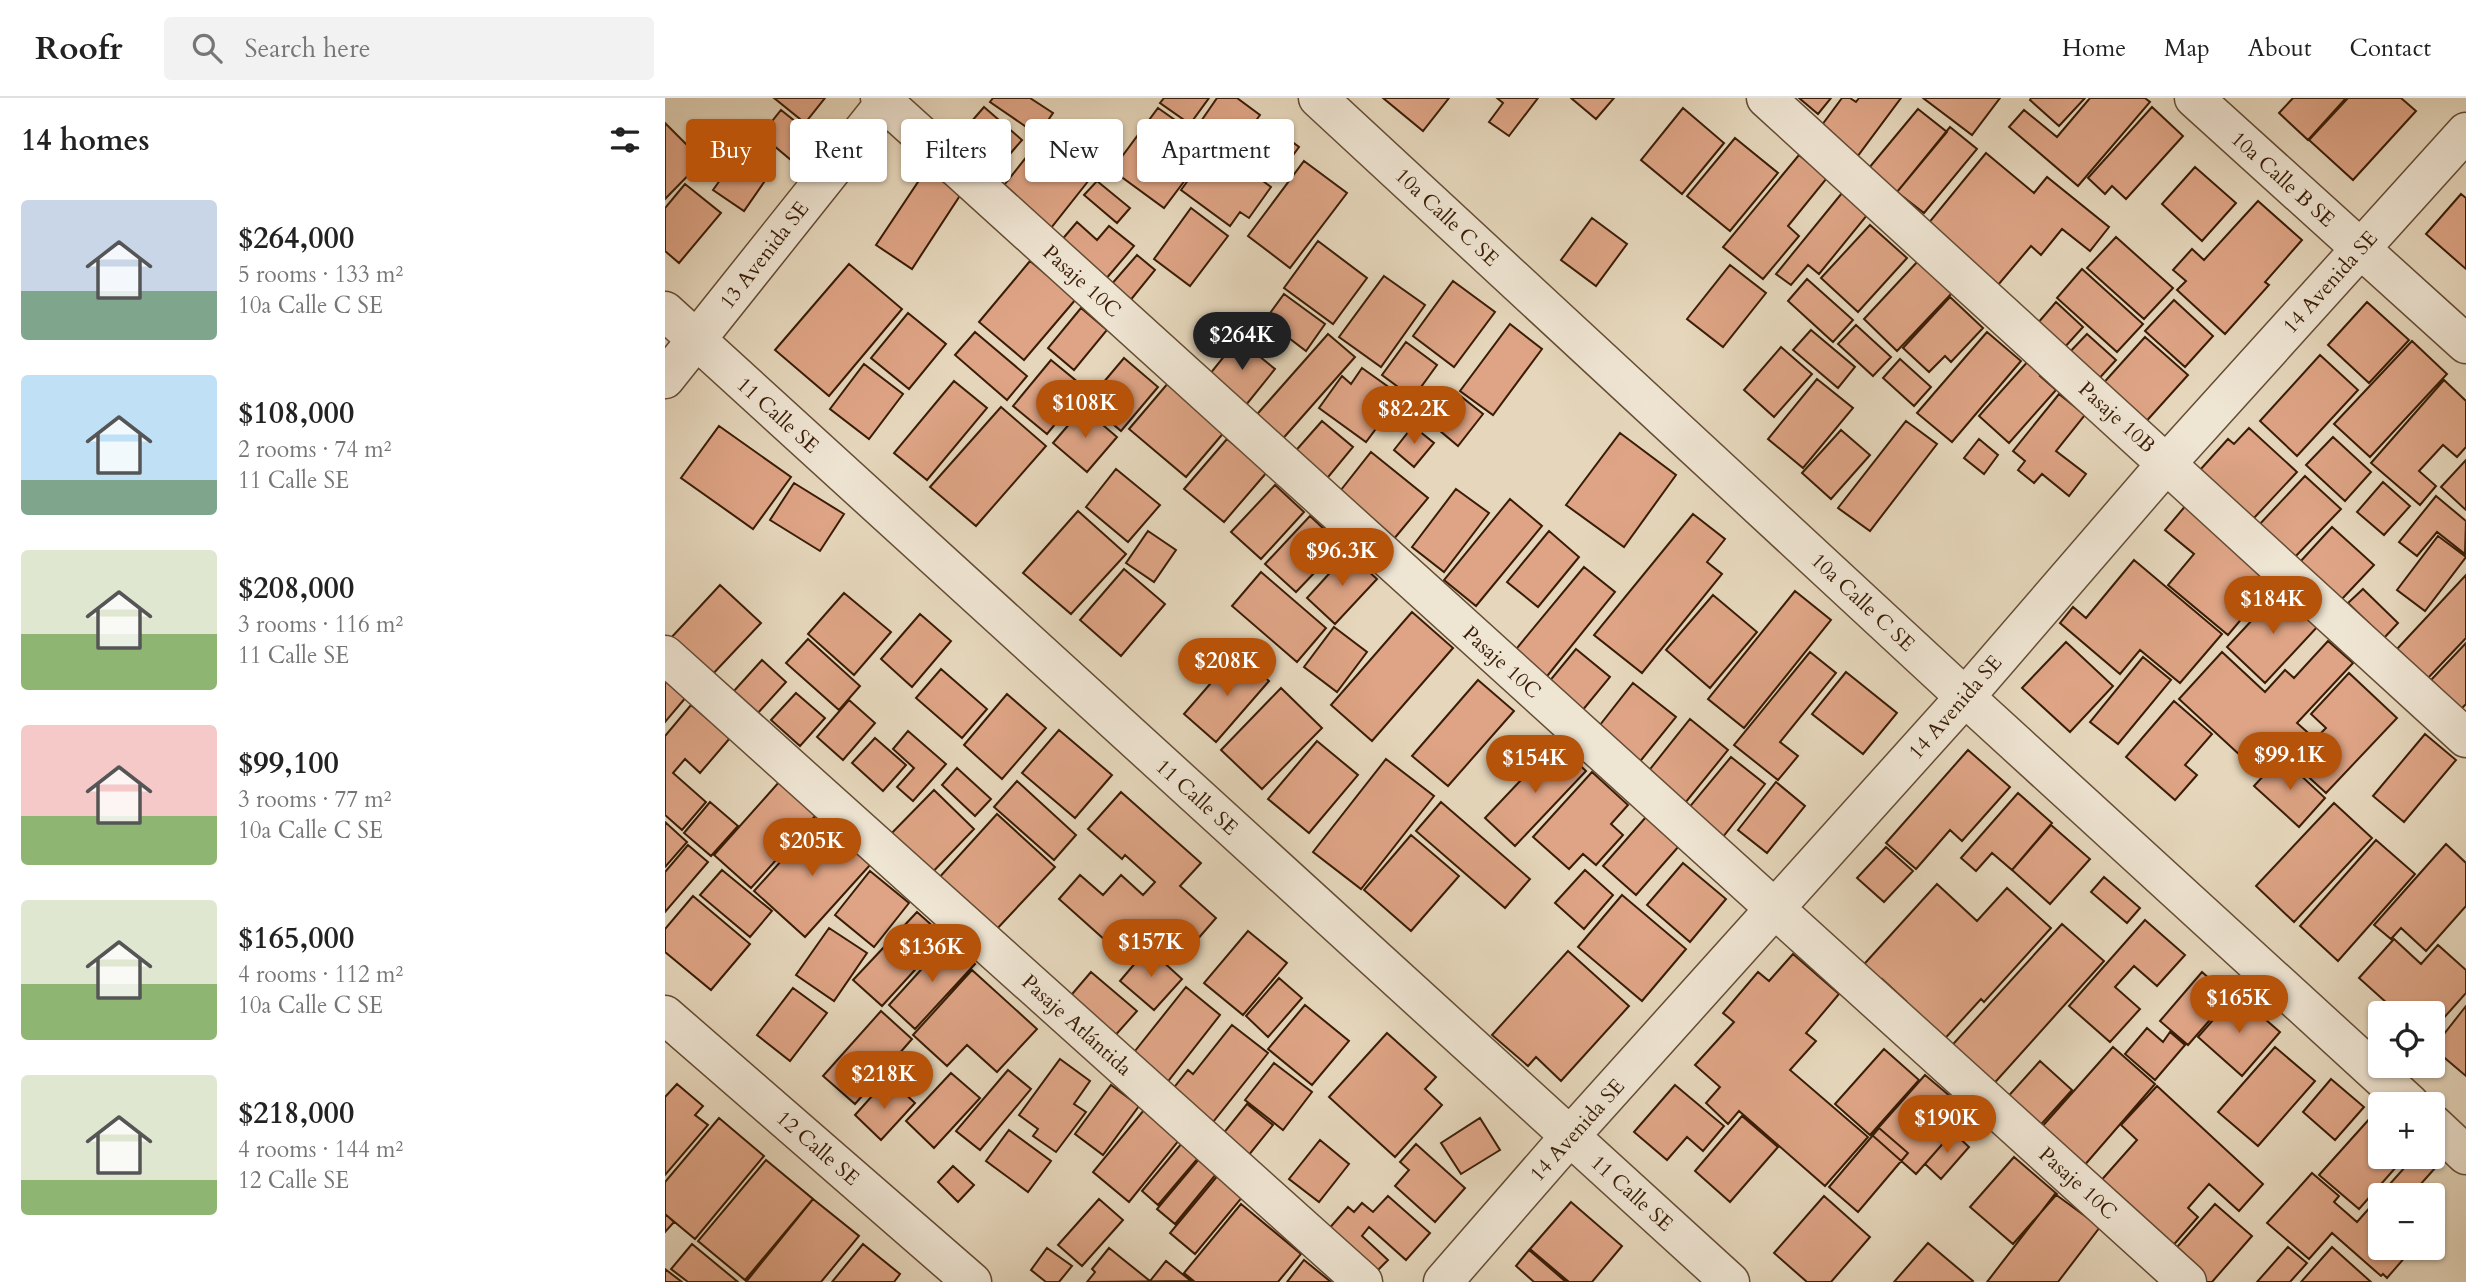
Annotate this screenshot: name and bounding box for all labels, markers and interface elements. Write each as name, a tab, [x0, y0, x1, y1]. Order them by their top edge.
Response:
search box	[164, 17, 654, 80]
text: Roofr	[35, 26, 122, 71]
icon: search	[188, 29, 226, 67]
text: Search here	[244, 31, 370, 66]
text: Home	[2062, 32, 2126, 65]
text: Map	[2164, 32, 2210, 65]
text: About	[2248, 32, 2312, 65]
text: Contact	[2350, 32, 2431, 65]
chip: Buy	[686, 119, 776, 182]
chip: Rent	[790, 119, 887, 182]
chip: Filters	[901, 119, 1011, 182]
chip: New	[1025, 119, 1123, 182]
chip: Apartment	[1137, 119, 1294, 182]
text: 14 homes	[21, 120, 150, 161]
icon: filters	[606, 121, 644, 159]
street label: 10a Calle B SE	[2224, 125, 2341, 234]
street label: 10a Calle C SE	[1388, 162, 1505, 273]
street label: 13 Avenida SE	[713, 195, 816, 315]
text: $264,000	[238, 218, 354, 259]
street label: 14 Avenida SE	[2276, 224, 2384, 340]
icon: home	[77, 228, 161, 312]
street label: Pasaje 10C	[1036, 238, 1127, 324]
text: 5 rooms · 133 m²	[238, 259, 403, 290]
text: 10a Calle C SE	[238, 290, 383, 321]
pin: $264K	[1193, 313, 1291, 372]
text: $264K	[1209, 319, 1275, 350]
street label: 11 Calle SE	[730, 371, 825, 460]
street label: Pasaje 10B	[2072, 375, 2161, 460]
pin: $108K	[1036, 380, 1134, 440]
pin: $82.2K	[1357, 386, 1471, 446]
text: $108K	[1052, 387, 1118, 418]
text: $108,000	[238, 393, 354, 434]
text: $82.2K	[1378, 393, 1450, 424]
icon: home	[77, 403, 161, 487]
text: 2 rooms · 74 m²	[238, 434, 391, 465]
text: 11 Calle SE	[238, 465, 349, 496]
pin: $96.3K	[1285, 528, 1399, 588]
text: $96.3K	[1306, 535, 1378, 566]
street label: 10a Calle C SE	[1804, 547, 1921, 658]
text: $208,000	[238, 568, 354, 609]
pin: $184K	[2224, 576, 2322, 636]
icon: home	[77, 578, 161, 662]
text: $184K	[2240, 583, 2306, 614]
text: 3 rooms · 116 m²	[238, 609, 403, 640]
street label: Pasaje 10C	[1456, 619, 1547, 705]
pin: $208K	[1178, 638, 1276, 698]
text: 11 Calle SE	[238, 640, 349, 671]
text: $208K	[1194, 645, 1260, 676]
street label: 14 Avenida SE	[1902, 649, 2009, 766]
pin: $99.1K	[2233, 732, 2347, 792]
pin: $154K	[1486, 736, 1584, 795]
text: $99.1K	[2254, 739, 2326, 770]
text: $154K	[1502, 742, 1568, 773]
text: $99,100	[238, 743, 339, 784]
icon: home	[77, 753, 161, 837]
street label: 11 Calle SE	[1149, 753, 1244, 842]
text: 3 rooms · 77 m²	[238, 784, 391, 815]
text: 10a Calle C SE	[238, 815, 383, 846]
pin: $205K	[763, 818, 861, 878]
text: $205K	[779, 825, 845, 856]
text: $165,000	[238, 918, 354, 959]
pin: $157K	[1102, 920, 1200, 979]
pin: $136K	[883, 924, 981, 984]
text: $157K	[1118, 926, 1184, 957]
icon: home	[77, 928, 161, 1012]
text: $136K	[899, 931, 965, 962]
text: 4 rooms · 112 m²	[238, 959, 403, 990]
street label: Pasaje Atlántida	[1015, 968, 1138, 1083]
pin: $165K	[2190, 976, 2288, 1035]
text: $165K	[2206, 982, 2272, 1013]
text: 10a Calle C SE	[238, 990, 383, 1021]
map controls	[2368, 1001, 2445, 1260]
button: locate	[2368, 1001, 2445, 1078]
pin: $218K	[835, 1052, 933, 1111]
text: $218K	[851, 1058, 917, 1089]
street label: 14 Avenida SE	[1523, 1072, 1631, 1188]
button: +	[2368, 1092, 2445, 1169]
text: $218,000	[238, 1093, 354, 1134]
pin: $190K	[1898, 1096, 1996, 1155]
text: $190K	[1914, 1102, 1980, 1133]
icon: home	[77, 1103, 161, 1187]
street label: 12 Calle SE	[770, 1104, 866, 1193]
text: 4 rooms · 144 m²	[238, 1134, 403, 1165]
street label: Pasaje 10C	[2032, 1140, 2123, 1226]
street label: 11 Calle SE	[1584, 1149, 1679, 1238]
text: 12 Calle SE	[238, 1165, 349, 1196]
button: −	[2368, 1183, 2445, 1260]

